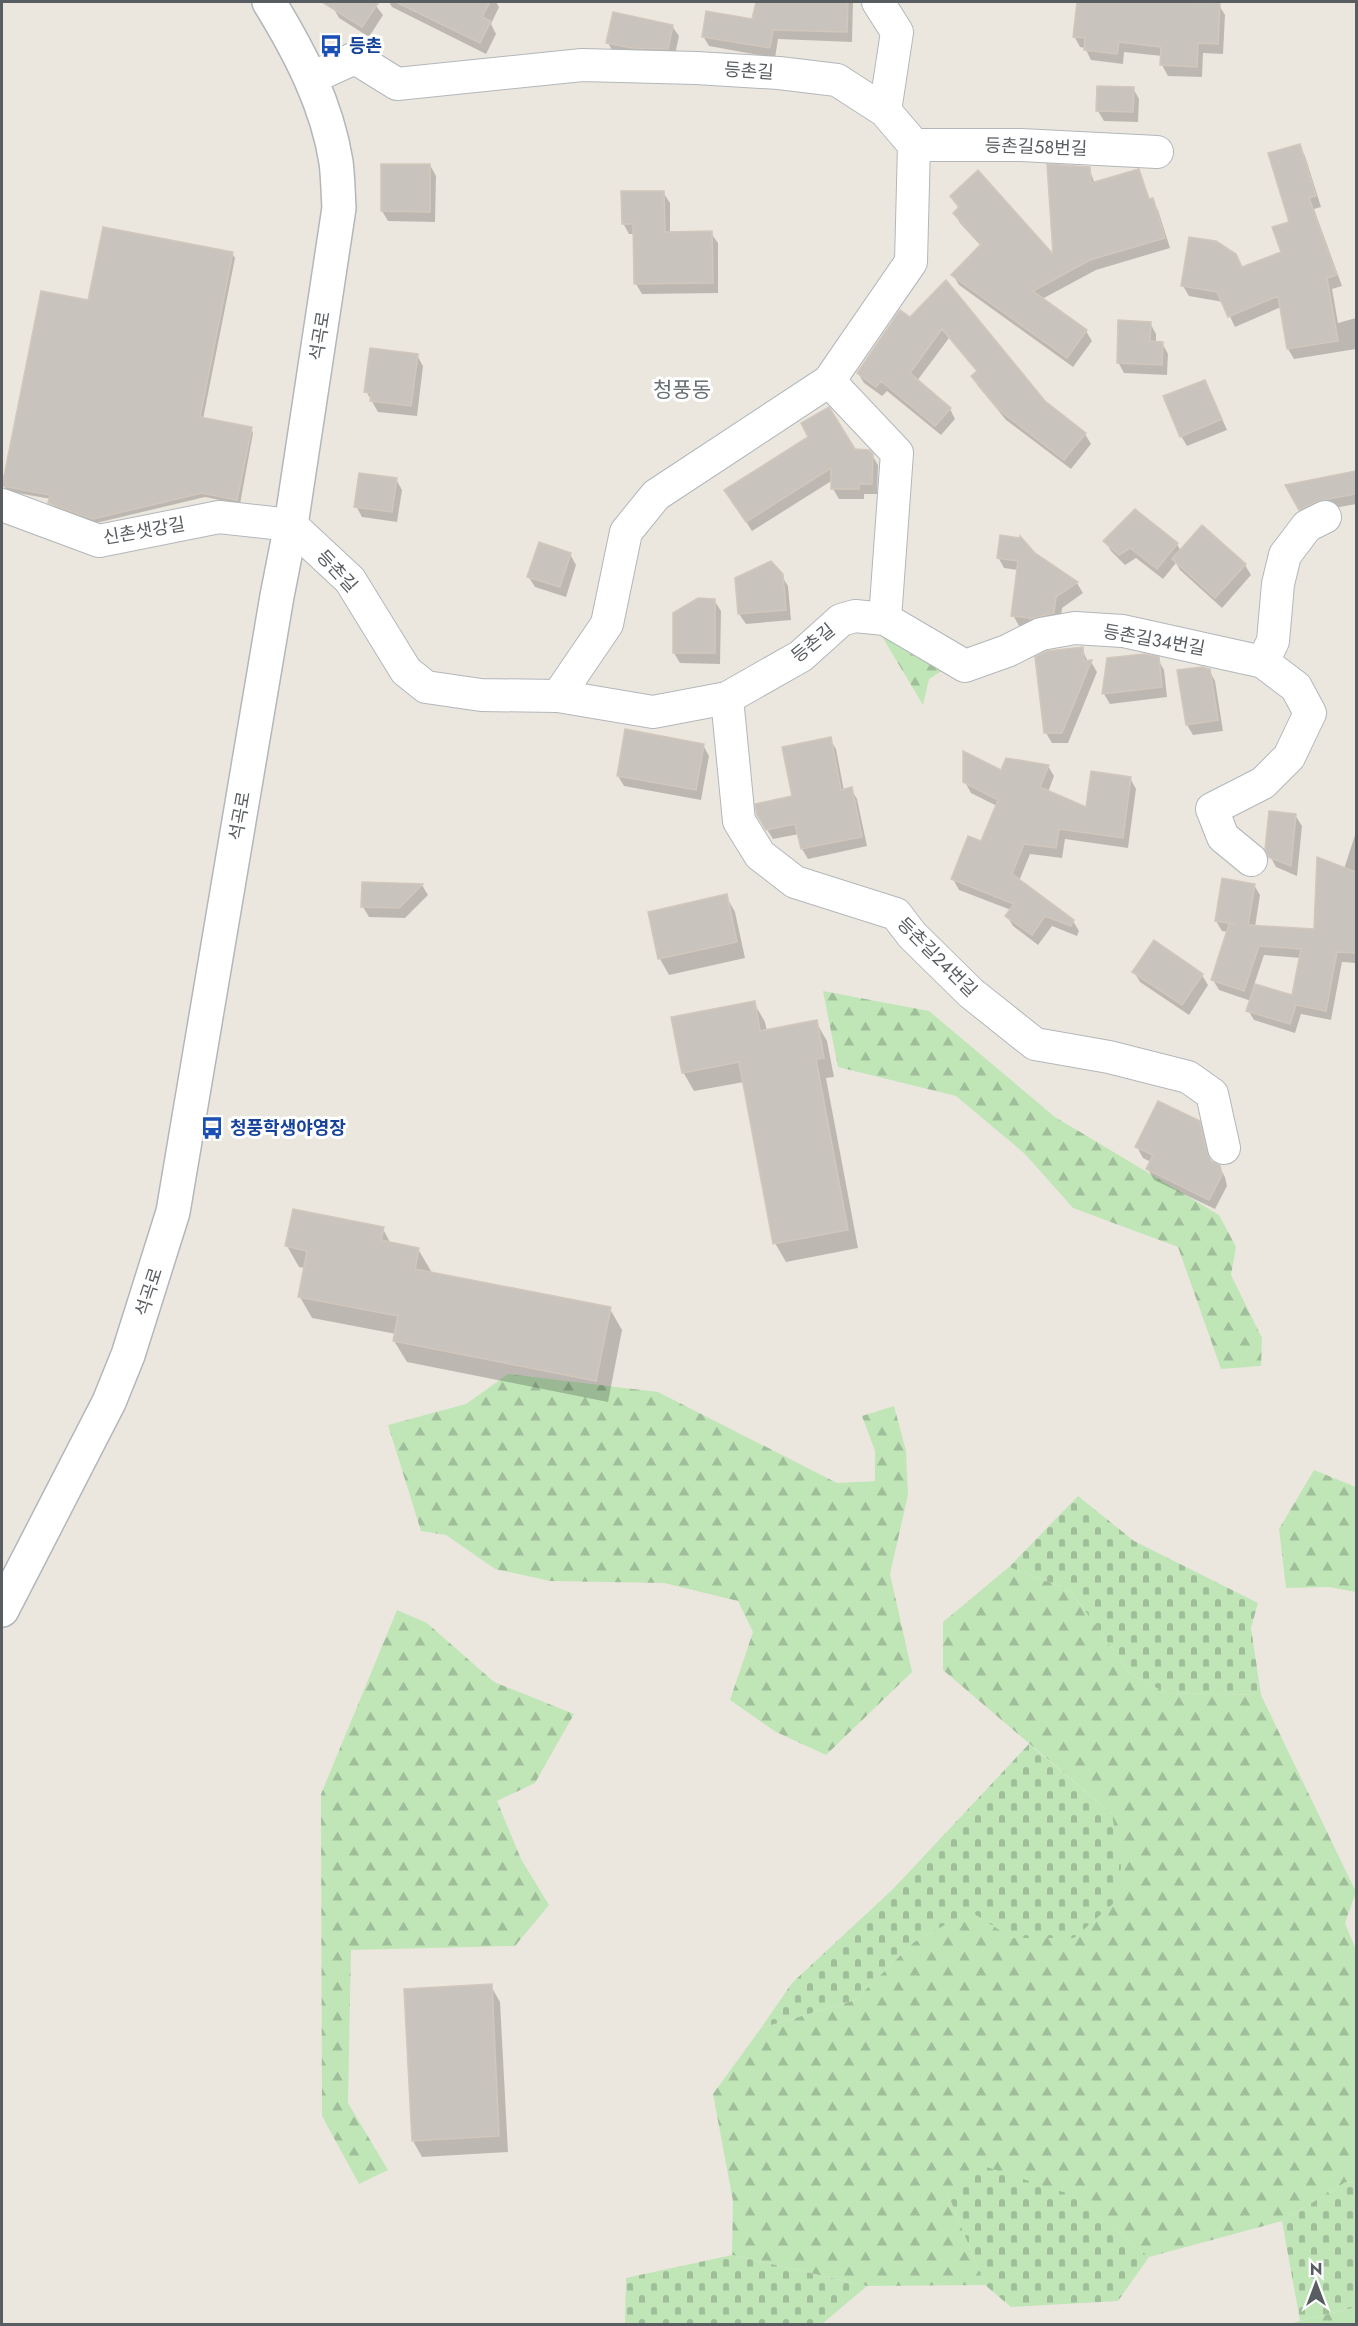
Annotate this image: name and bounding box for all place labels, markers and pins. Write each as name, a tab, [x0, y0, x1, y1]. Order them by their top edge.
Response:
bus stop icon: 등촌	[318, 33, 344, 59]
place label: 등촌	[349, 33, 382, 59]
bus stop icon: 청풍학생야영장	[199, 1115, 225, 1141]
place label: 청풍학생야영장	[230, 1115, 346, 1141]

